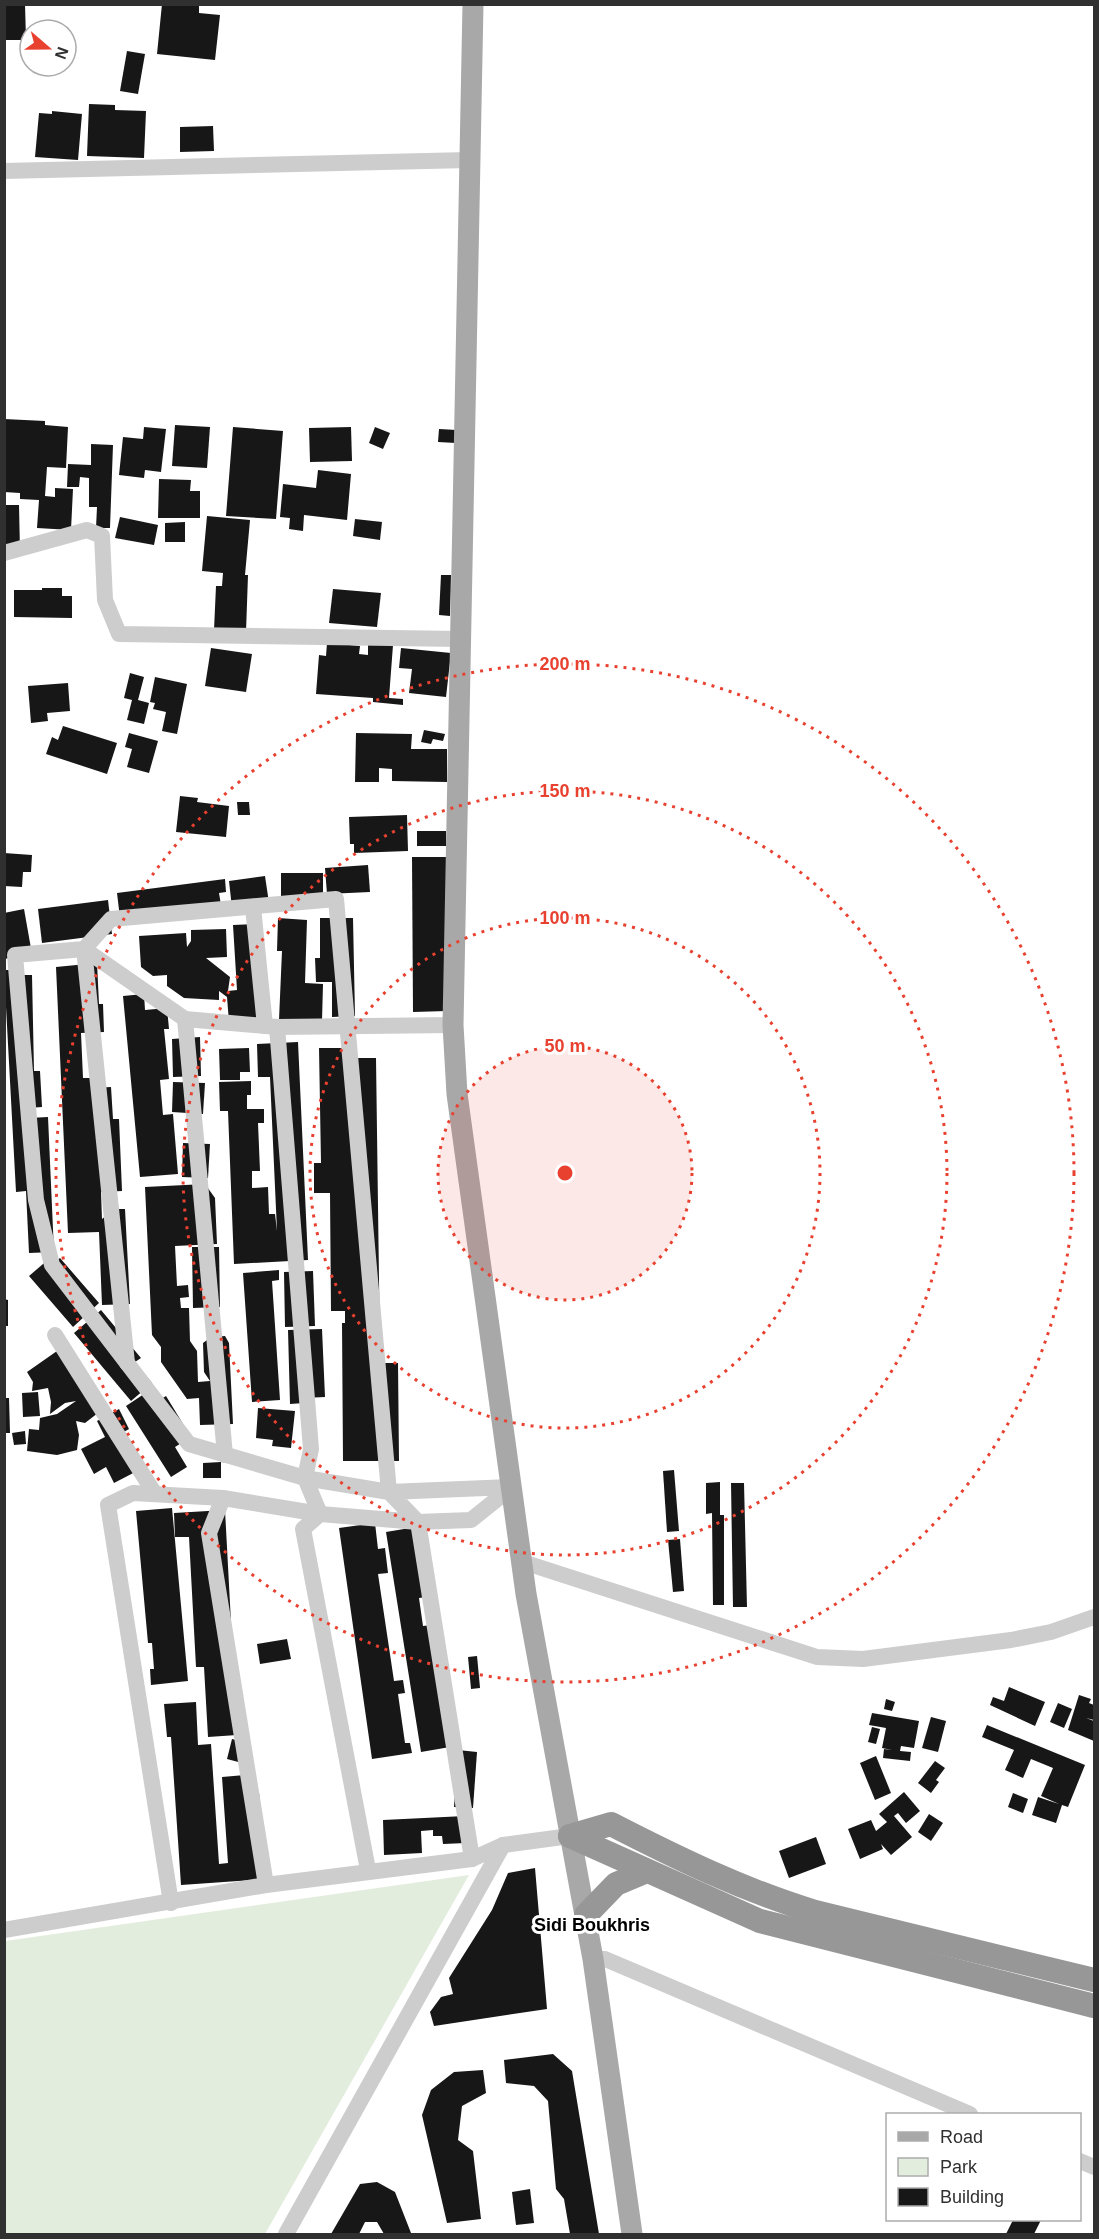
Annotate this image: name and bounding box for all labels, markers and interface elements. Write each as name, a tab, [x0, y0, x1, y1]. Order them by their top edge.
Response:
north arrow	[18, 18, 78, 78]
text: N	[52, 45, 72, 61]
text: 200 m	[539, 654, 591, 674]
text: 150 m	[539, 781, 591, 801]
text: 100 m	[539, 908, 591, 928]
text: 50 m	[544, 1036, 586, 1056]
centre of rings	[555, 1163, 575, 1183]
district label: Sidi Boukhris	[534, 1915, 650, 1935]
legend	[886, 2113, 1081, 2221]
text: Road	[940, 2127, 983, 2147]
text: Park	[940, 2157, 978, 2177]
text: Building	[940, 2187, 1004, 2207]

